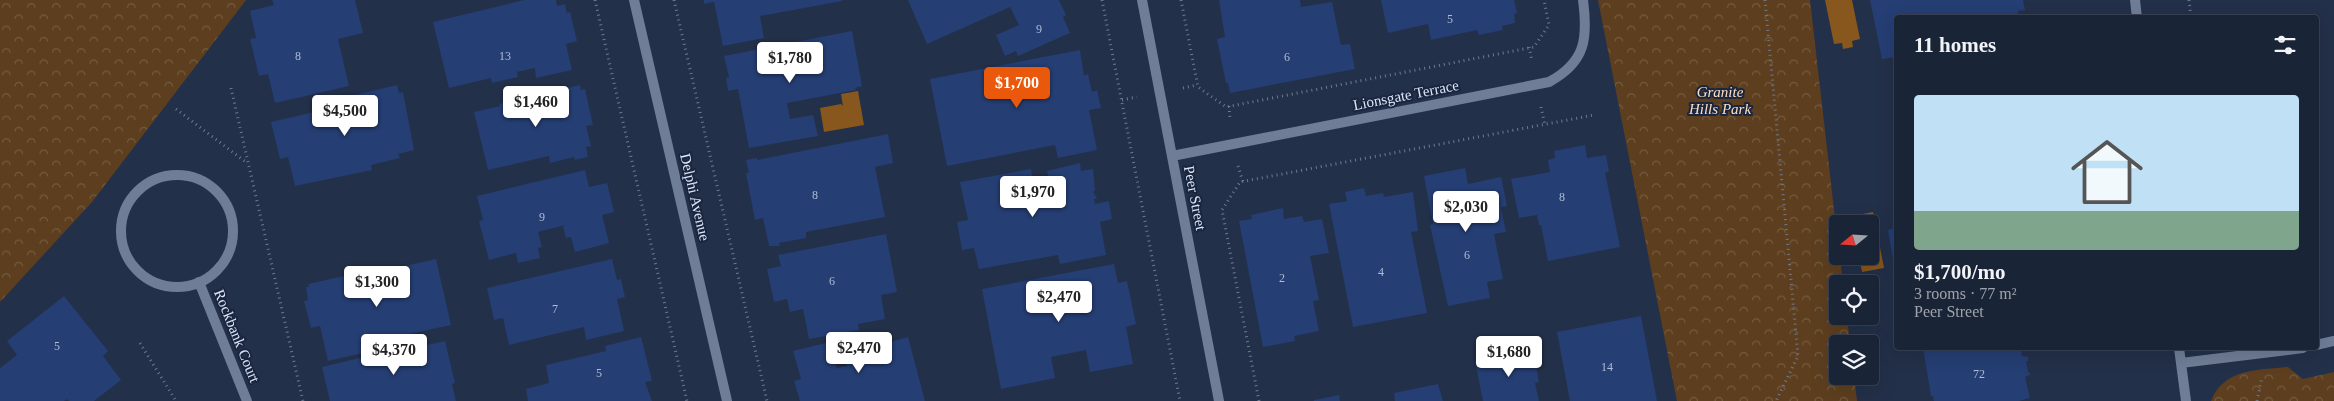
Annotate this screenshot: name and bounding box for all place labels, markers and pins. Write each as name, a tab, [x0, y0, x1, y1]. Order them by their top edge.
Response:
pin: $1,780	[749, 42, 831, 84]
pin: $1,700	[976, 66, 1058, 109]
pin: $1,460	[495, 86, 577, 128]
pin: $4,500	[304, 94, 386, 137]
pin: $1,970	[992, 176, 1074, 218]
pin: $2,030	[1425, 190, 1507, 233]
pin: $1,300	[336, 266, 418, 308]
pin: $2,470	[1018, 280, 1100, 323]
pin: $2,470	[818, 332, 900, 374]
pin: $4,370	[353, 334, 435, 376]
pin: $1,680	[1468, 336, 1550, 378]

